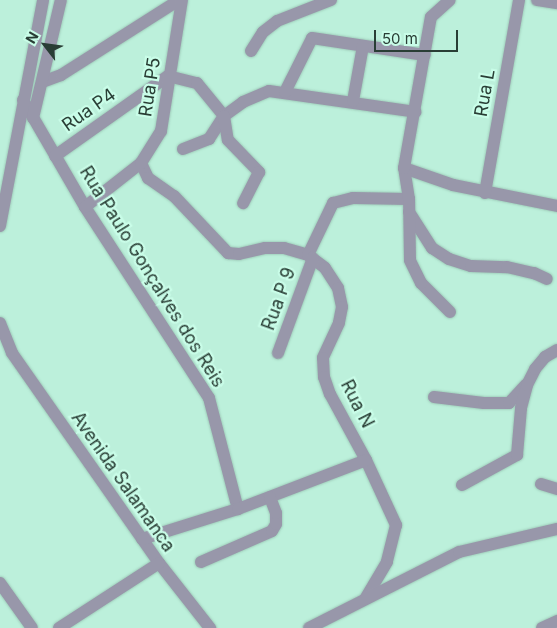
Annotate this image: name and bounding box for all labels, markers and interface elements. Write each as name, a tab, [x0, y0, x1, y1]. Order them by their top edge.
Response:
north arrow	[20, 20, 70, 70]
scale bar	[377, 20, 461, 52]
text: N	[22, 28, 42, 46]
text: 50 m	[382, 29, 418, 48]
street label: Rua P5	[135, 56, 165, 118]
street label: Rua L	[470, 68, 500, 118]
street label: Rua P4	[58, 84, 120, 136]
street label: Rua Paulo Gonçalves dos Reis	[75, 162, 229, 392]
street label: Rua P 9	[258, 265, 300, 333]
street label: Rua N	[336, 376, 378, 432]
street label: Avenida Salamanca	[67, 408, 179, 556]

